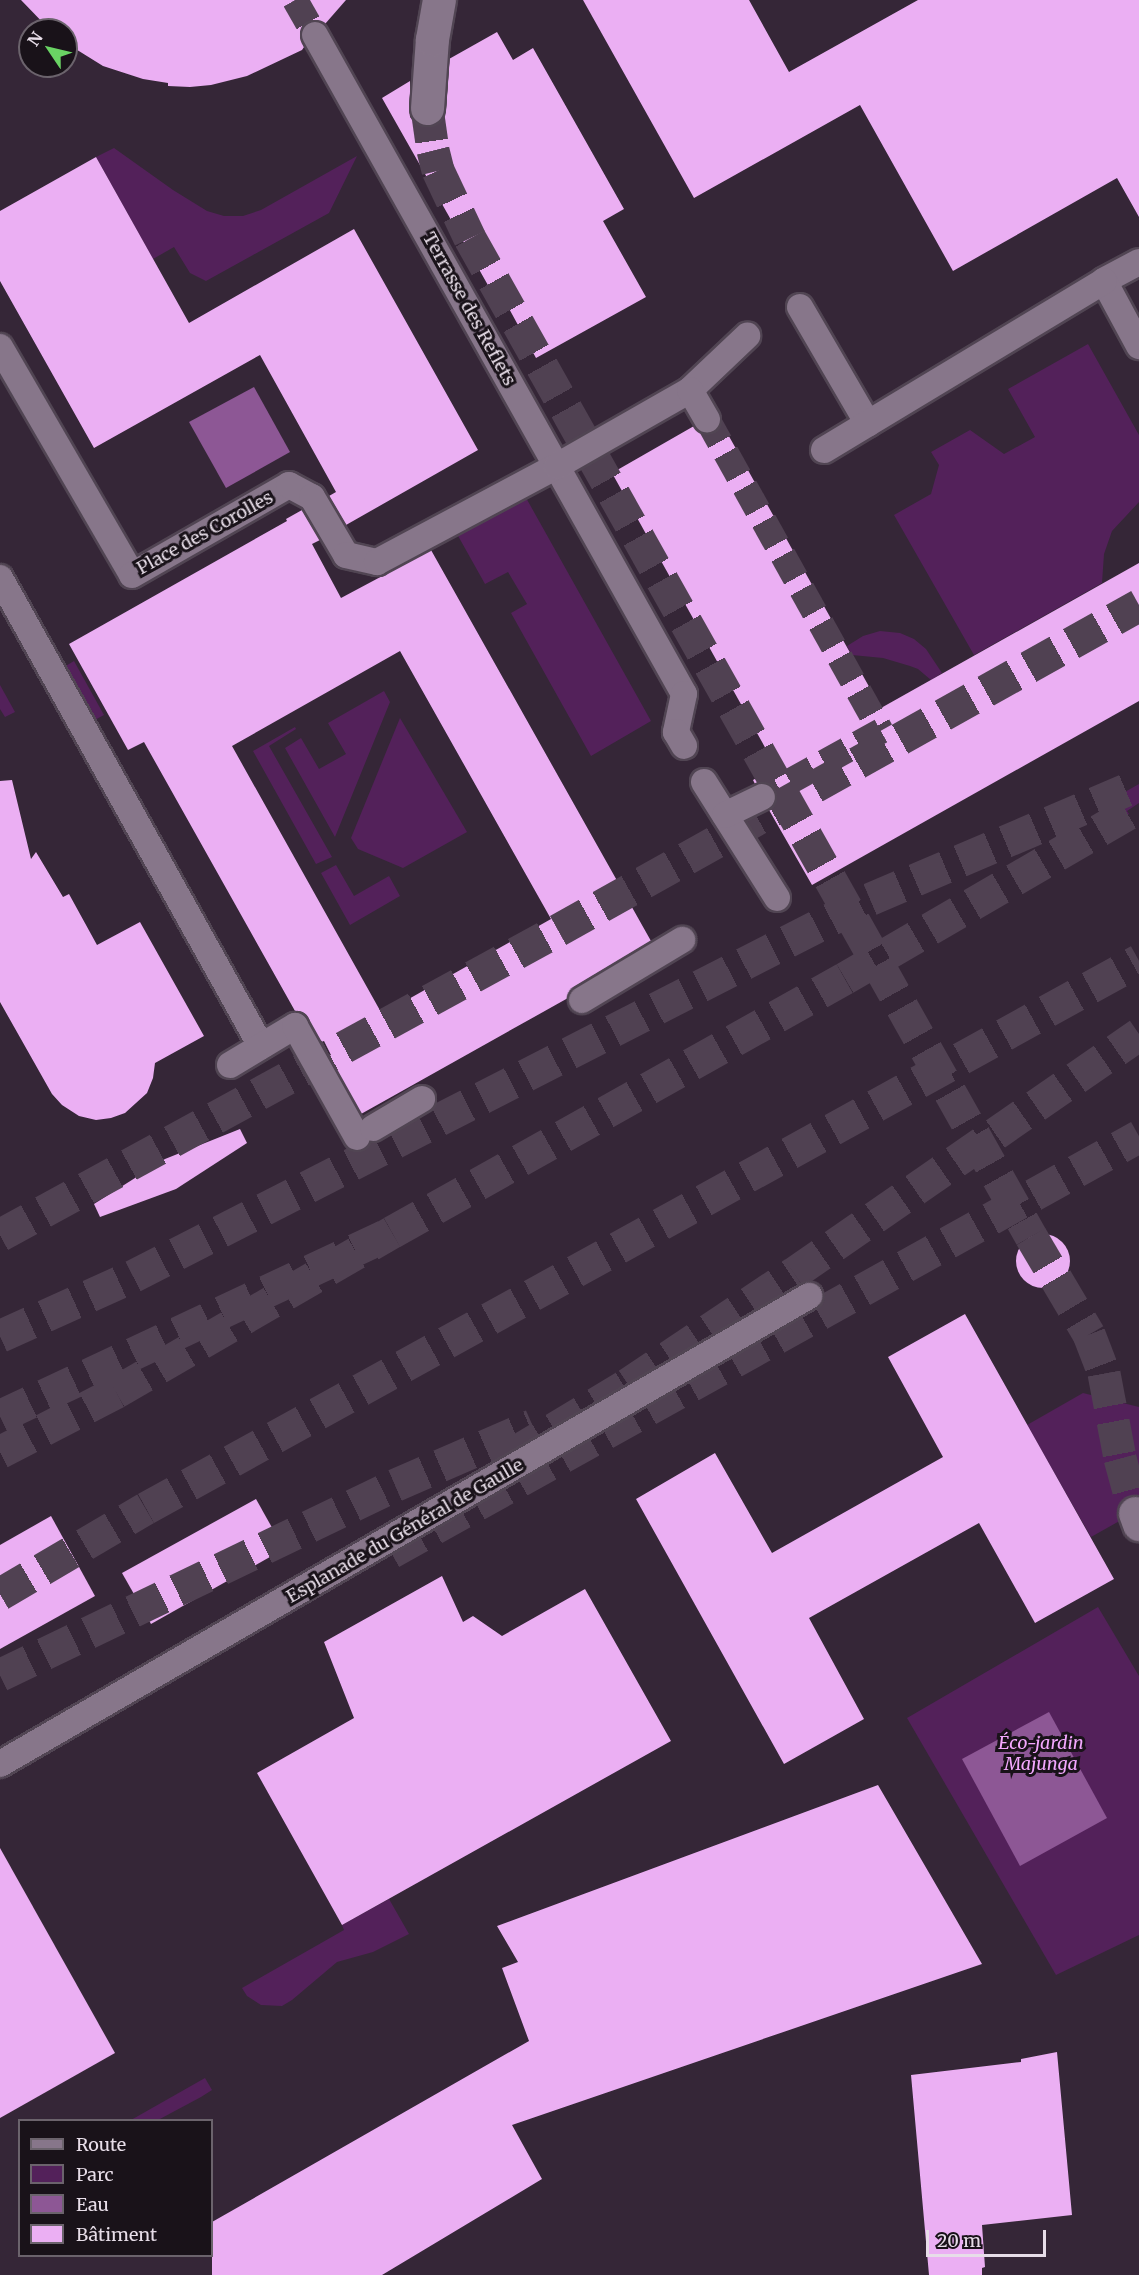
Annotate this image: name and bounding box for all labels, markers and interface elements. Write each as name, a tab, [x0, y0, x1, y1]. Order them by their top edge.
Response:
north arrow	[18, 18, 78, 78]
text: N	[23, 28, 47, 50]
street label: Terrasse des Reflets	[418, 228, 520, 390]
street label: Place des Corolles	[133, 487, 277, 579]
street label: Esplanade du Général de Gaulle	[283, 1454, 527, 1608]
park label: Éco-jardin Majunga	[998, 1733, 1084, 1776]
legend	[18, 2119, 213, 2257]
text: Route	[76, 2133, 126, 2156]
text: Parc	[76, 2163, 114, 2186]
text: Eau	[76, 2193, 109, 2216]
scale bar	[929, 2218, 1049, 2256]
text: Bâtiment	[76, 2223, 157, 2246]
text: 20 m	[937, 2229, 981, 2252]

